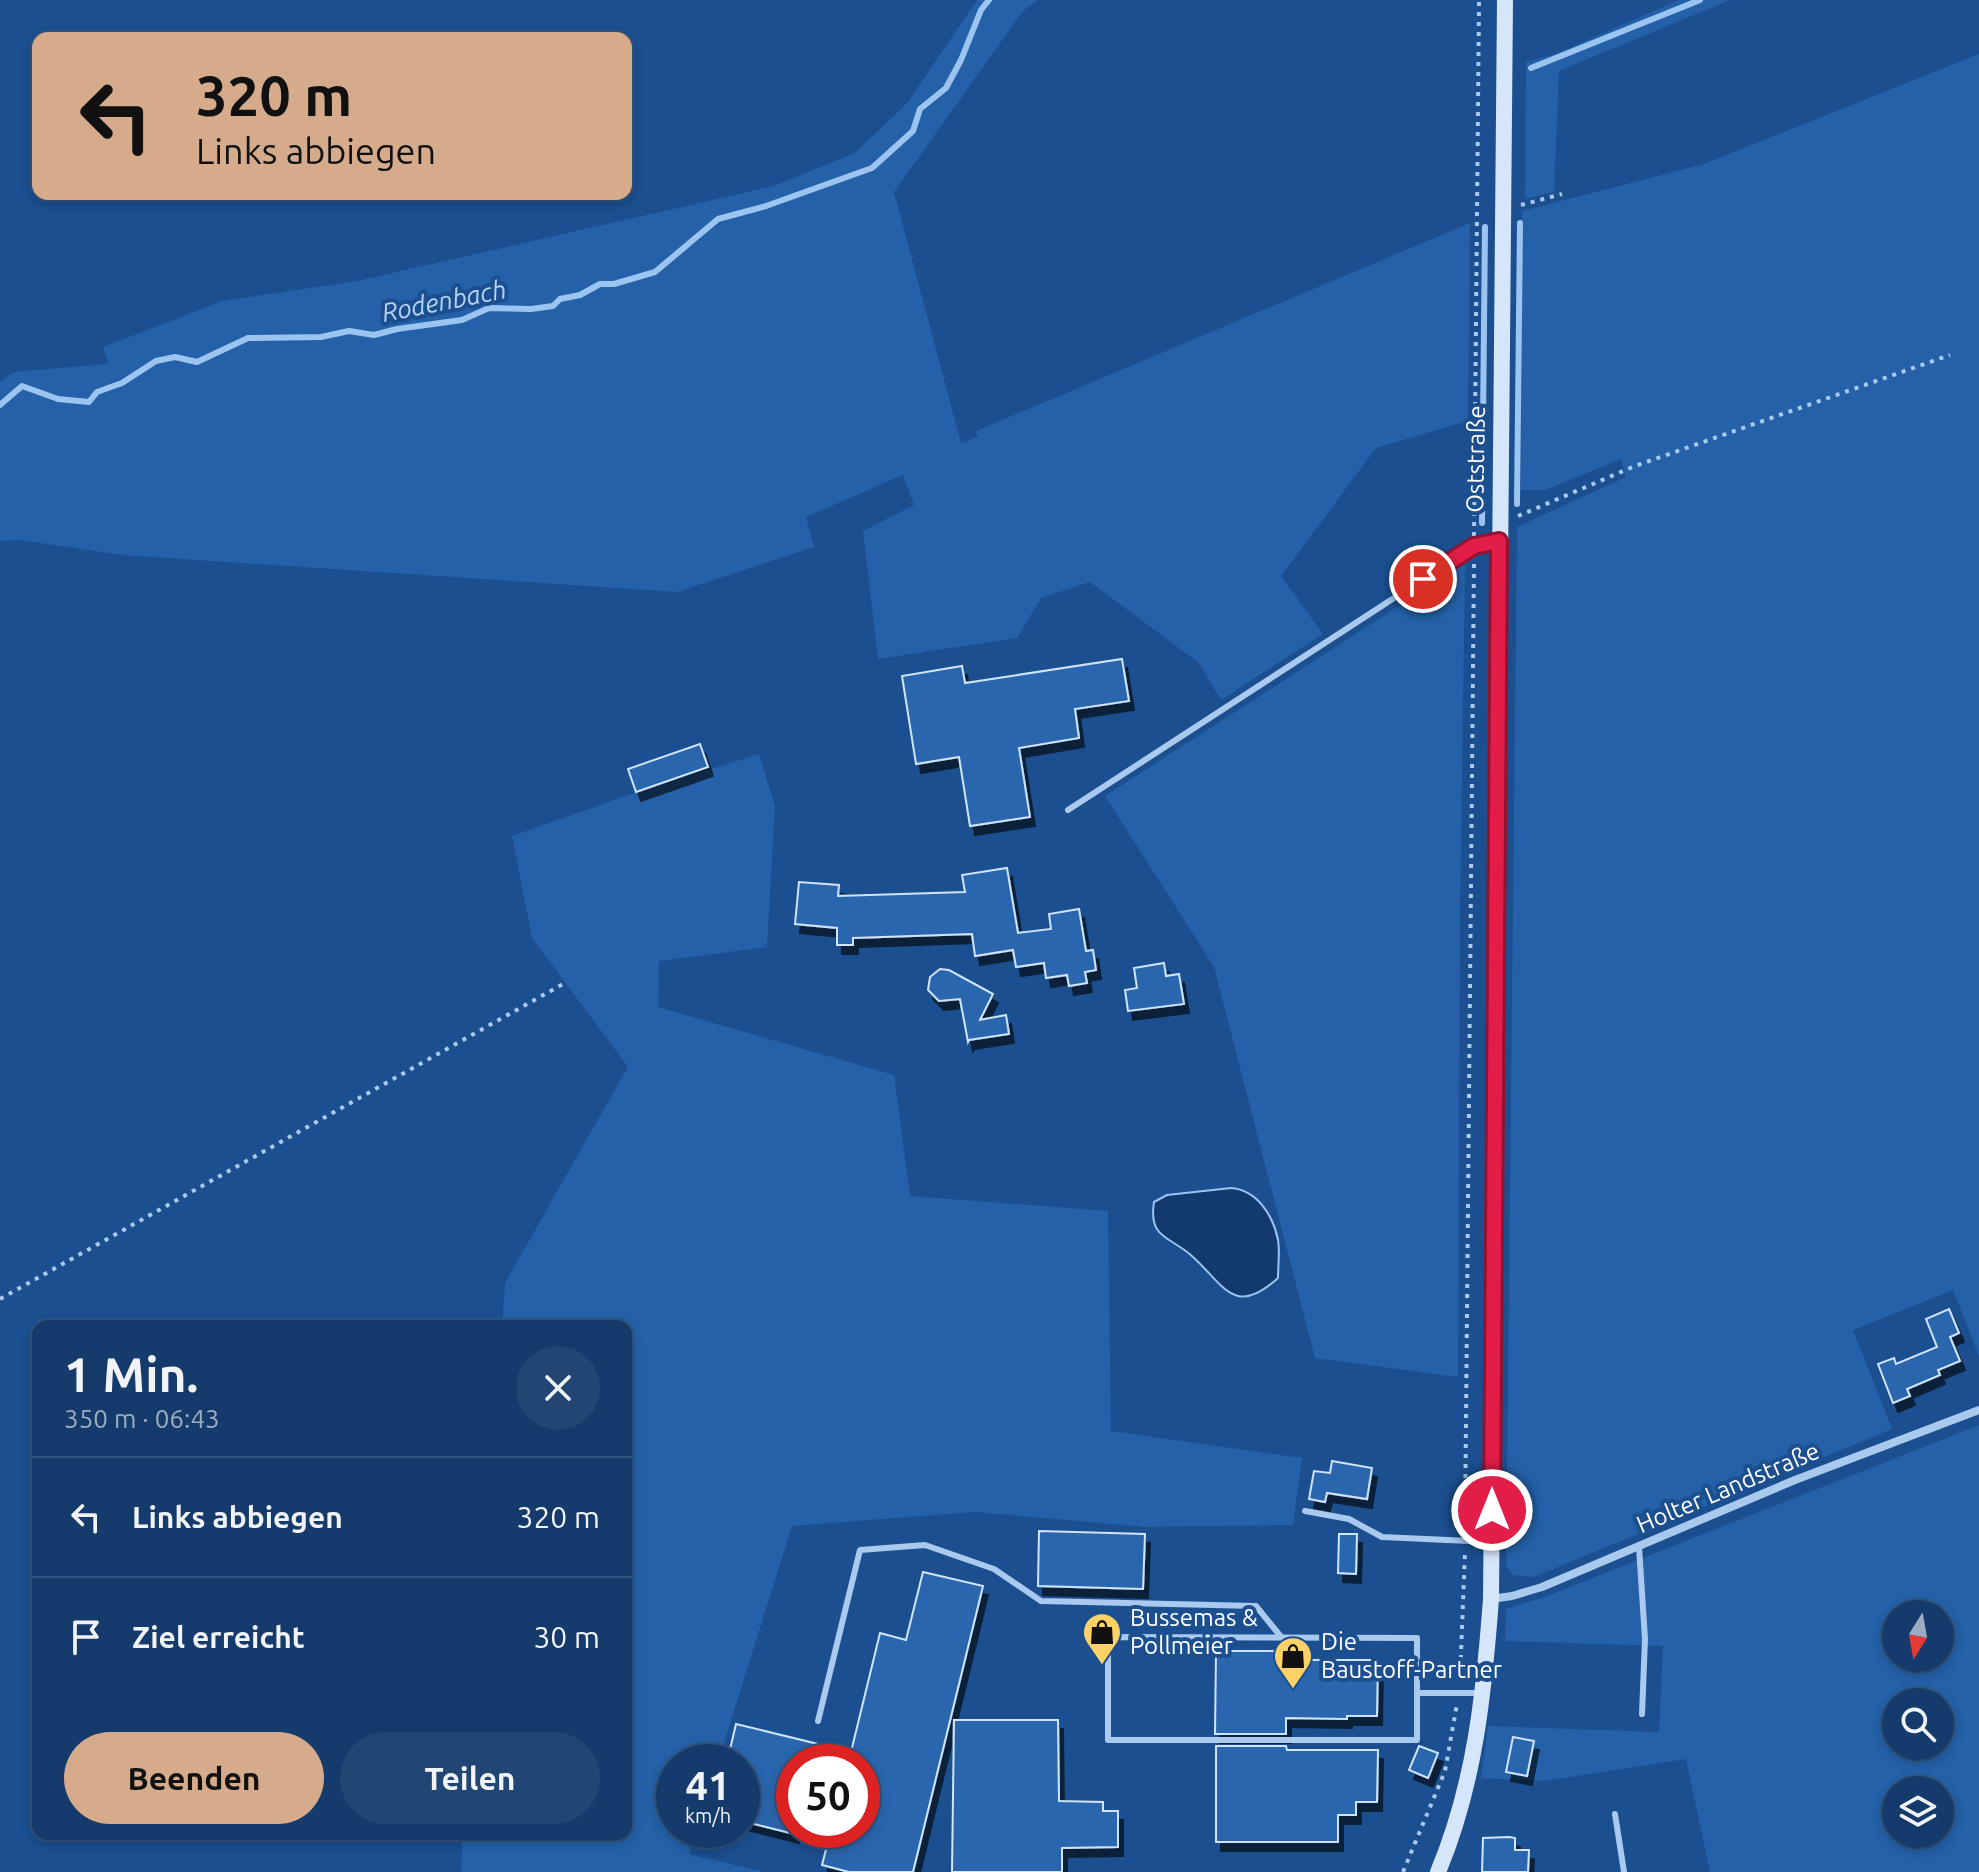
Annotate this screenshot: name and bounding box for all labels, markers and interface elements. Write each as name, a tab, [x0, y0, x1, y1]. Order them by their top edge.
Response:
icon: left	[64, 64, 168, 168]
text: 320 m	[196, 64, 352, 127]
text: Links abbiegen	[196, 130, 436, 171]
water label: Rodenbach	[379, 274, 509, 327]
street label: Oststraße	[1461, 405, 1490, 513]
pin	[1389, 545, 1457, 613]
icon: arrive	[1401, 557, 1445, 601]
button: close	[516, 1346, 600, 1430]
text: 1 Min.	[64, 1347, 198, 1401]
text: 350 m · 06:43	[64, 1404, 220, 1433]
street label: Holter Landstraße	[1633, 1437, 1823, 1538]
position arrow	[1450, 1468, 1534, 1552]
icon: left	[64, 1495, 108, 1539]
text: Links abbiegen	[132, 1500, 343, 1534]
text: 320 m	[516, 1500, 600, 1534]
north arrow	[1882, 1600, 1954, 1672]
map controls	[1882, 1600, 1954, 1848]
place label: Bussemas & Pollmeier	[1130, 1604, 1258, 1659]
shop icon: Bussemas & Pollmeier	[1081, 1611, 1123, 1666]
icon: arrive	[64, 1615, 108, 1659]
text: Ziel erreicht	[132, 1620, 305, 1654]
text: 30 m	[533, 1620, 600, 1654]
place label: Die Baustoff-Partner	[1321, 1628, 1502, 1683]
shop icon: Die Baustoff-Partner	[1272, 1635, 1314, 1690]
button: search	[1882, 1688, 1954, 1760]
button: Beenden	[64, 1732, 324, 1824]
button: Teilen	[340, 1732, 600, 1824]
speed limit sign: 50	[776, 1744, 880, 1848]
text: 41	[685, 1763, 731, 1808]
button: layers	[1882, 1776, 1954, 1848]
text: km/h	[685, 1804, 731, 1827]

